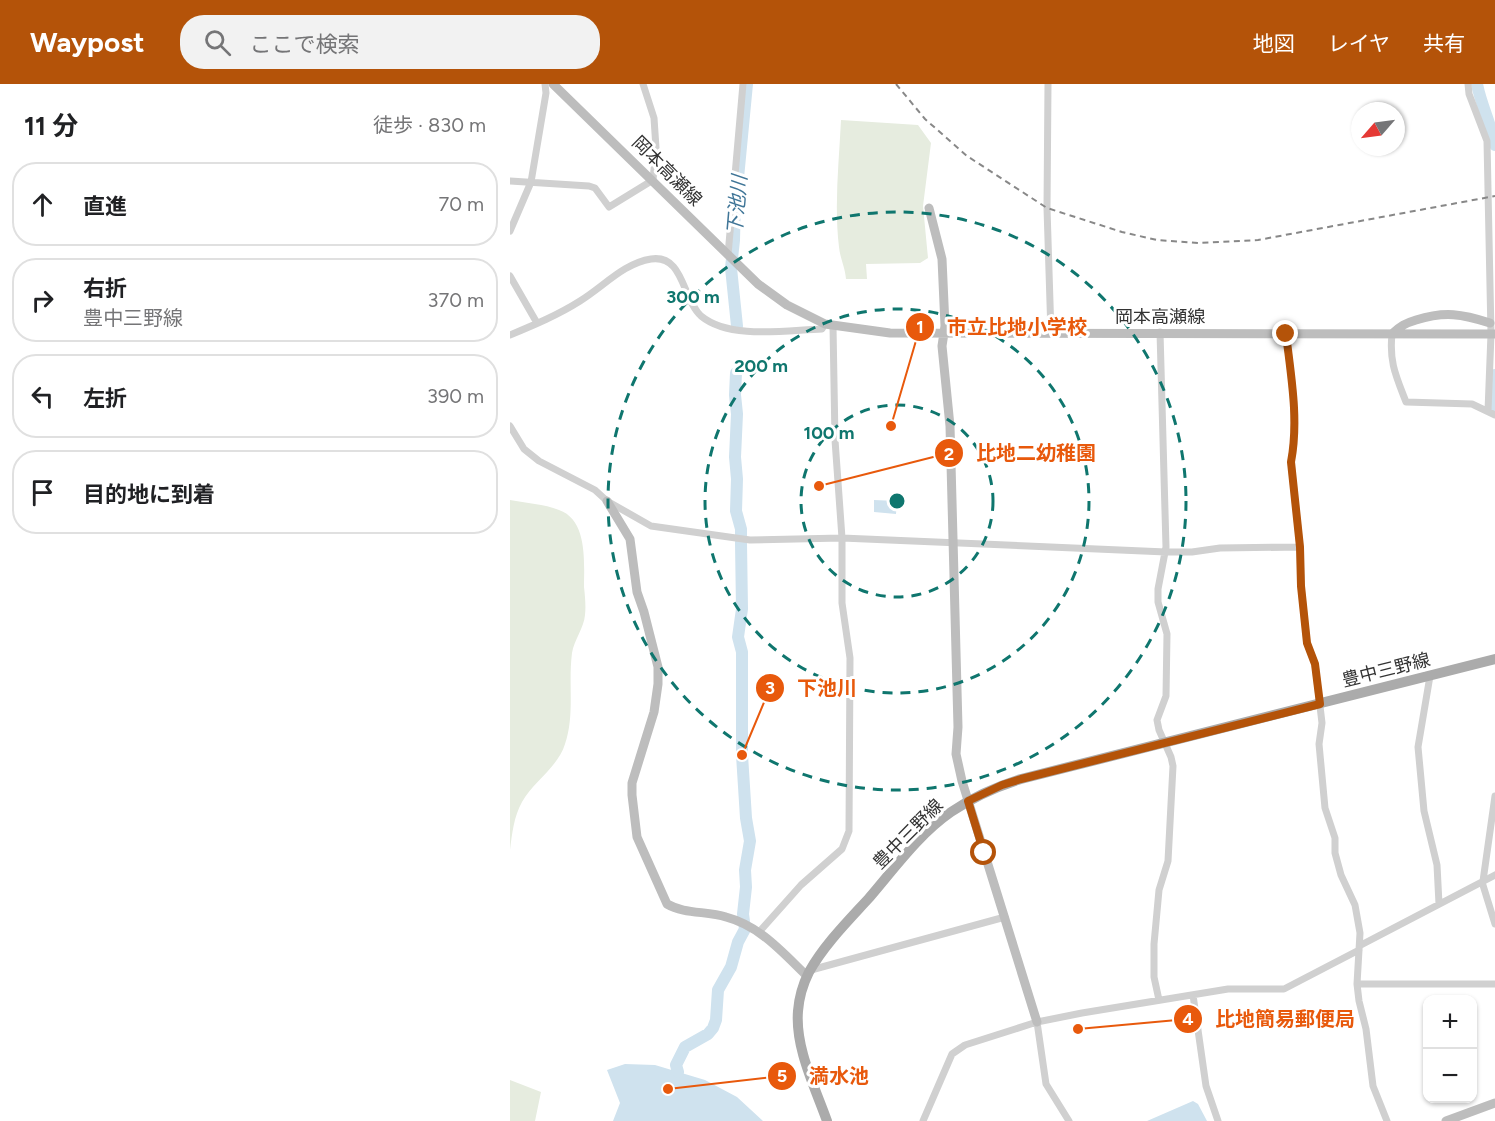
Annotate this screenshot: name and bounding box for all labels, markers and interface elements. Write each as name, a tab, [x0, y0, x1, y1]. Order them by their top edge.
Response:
search box	[180, 15, 600, 69]
text: Waypost	[30, 25, 144, 59]
icon: search	[201, 26, 234, 59]
text: ここで検索	[249, 31, 359, 58]
text: 地図	[1253, 31, 1295, 56]
text: レイヤ	[1328, 31, 1390, 56]
text: 共有	[1423, 31, 1465, 56]
north arrow	[1351, 102, 1405, 156]
text: 11 分	[24, 110, 78, 142]
text: 徒歩 · 830 m	[373, 113, 486, 137]
street label: 岡本高瀬線	[627, 131, 707, 211]
water label: 下池川	[722, 172, 752, 236]
icon: ahead	[26, 188, 59, 221]
text: 70 m	[438, 192, 484, 216]
text: 直進	[83, 193, 127, 220]
text: 右折	[83, 275, 127, 302]
icon: right	[26, 284, 59, 317]
text: 300 m	[666, 286, 720, 308]
text: 370 m	[428, 288, 484, 312]
text: 豊中三野線	[83, 306, 183, 330]
street label: 岡本高瀬線	[1115, 306, 1205, 328]
callout: 市立比地小学校	[905, 308, 1099, 346]
text: 市立比地小学校	[947, 315, 1087, 339]
text: 1	[916, 316, 924, 338]
route end	[1272, 320, 1298, 346]
text: 200 m	[734, 355, 788, 377]
icon: left	[26, 380, 59, 413]
text: 390 m	[427, 384, 484, 408]
text: 左折	[83, 385, 127, 412]
text: 100 m	[804, 422, 854, 444]
callout: 比地二幼稚園	[934, 434, 1108, 472]
text: 比地二幼稚園	[976, 441, 1096, 465]
text: 2	[944, 443, 954, 465]
icon: arrive	[26, 476, 59, 509]
text: 目的地に到着	[83, 481, 215, 508]
centre of rings	[887, 491, 907, 511]
street label: 豊中三野線	[1340, 648, 1432, 692]
callout: 下池川	[755, 669, 869, 707]
text: 下池川	[797, 676, 857, 700]
text: 3	[765, 677, 775, 699]
street label: 豊中三野線	[868, 794, 948, 874]
route start	[970, 839, 996, 865]
map controls	[1423, 995, 1477, 1103]
button: +	[1423, 995, 1477, 1049]
callout: 比地簡易郵便局	[1173, 1000, 1367, 1038]
text: 比地簡易郵便局	[1215, 1007, 1355, 1031]
text: 4	[1182, 1008, 1194, 1030]
button: −	[1423, 1049, 1477, 1103]
callout: 満水池	[767, 1057, 881, 1095]
text: 満水池	[809, 1064, 869, 1088]
text: 5	[777, 1065, 787, 1087]

